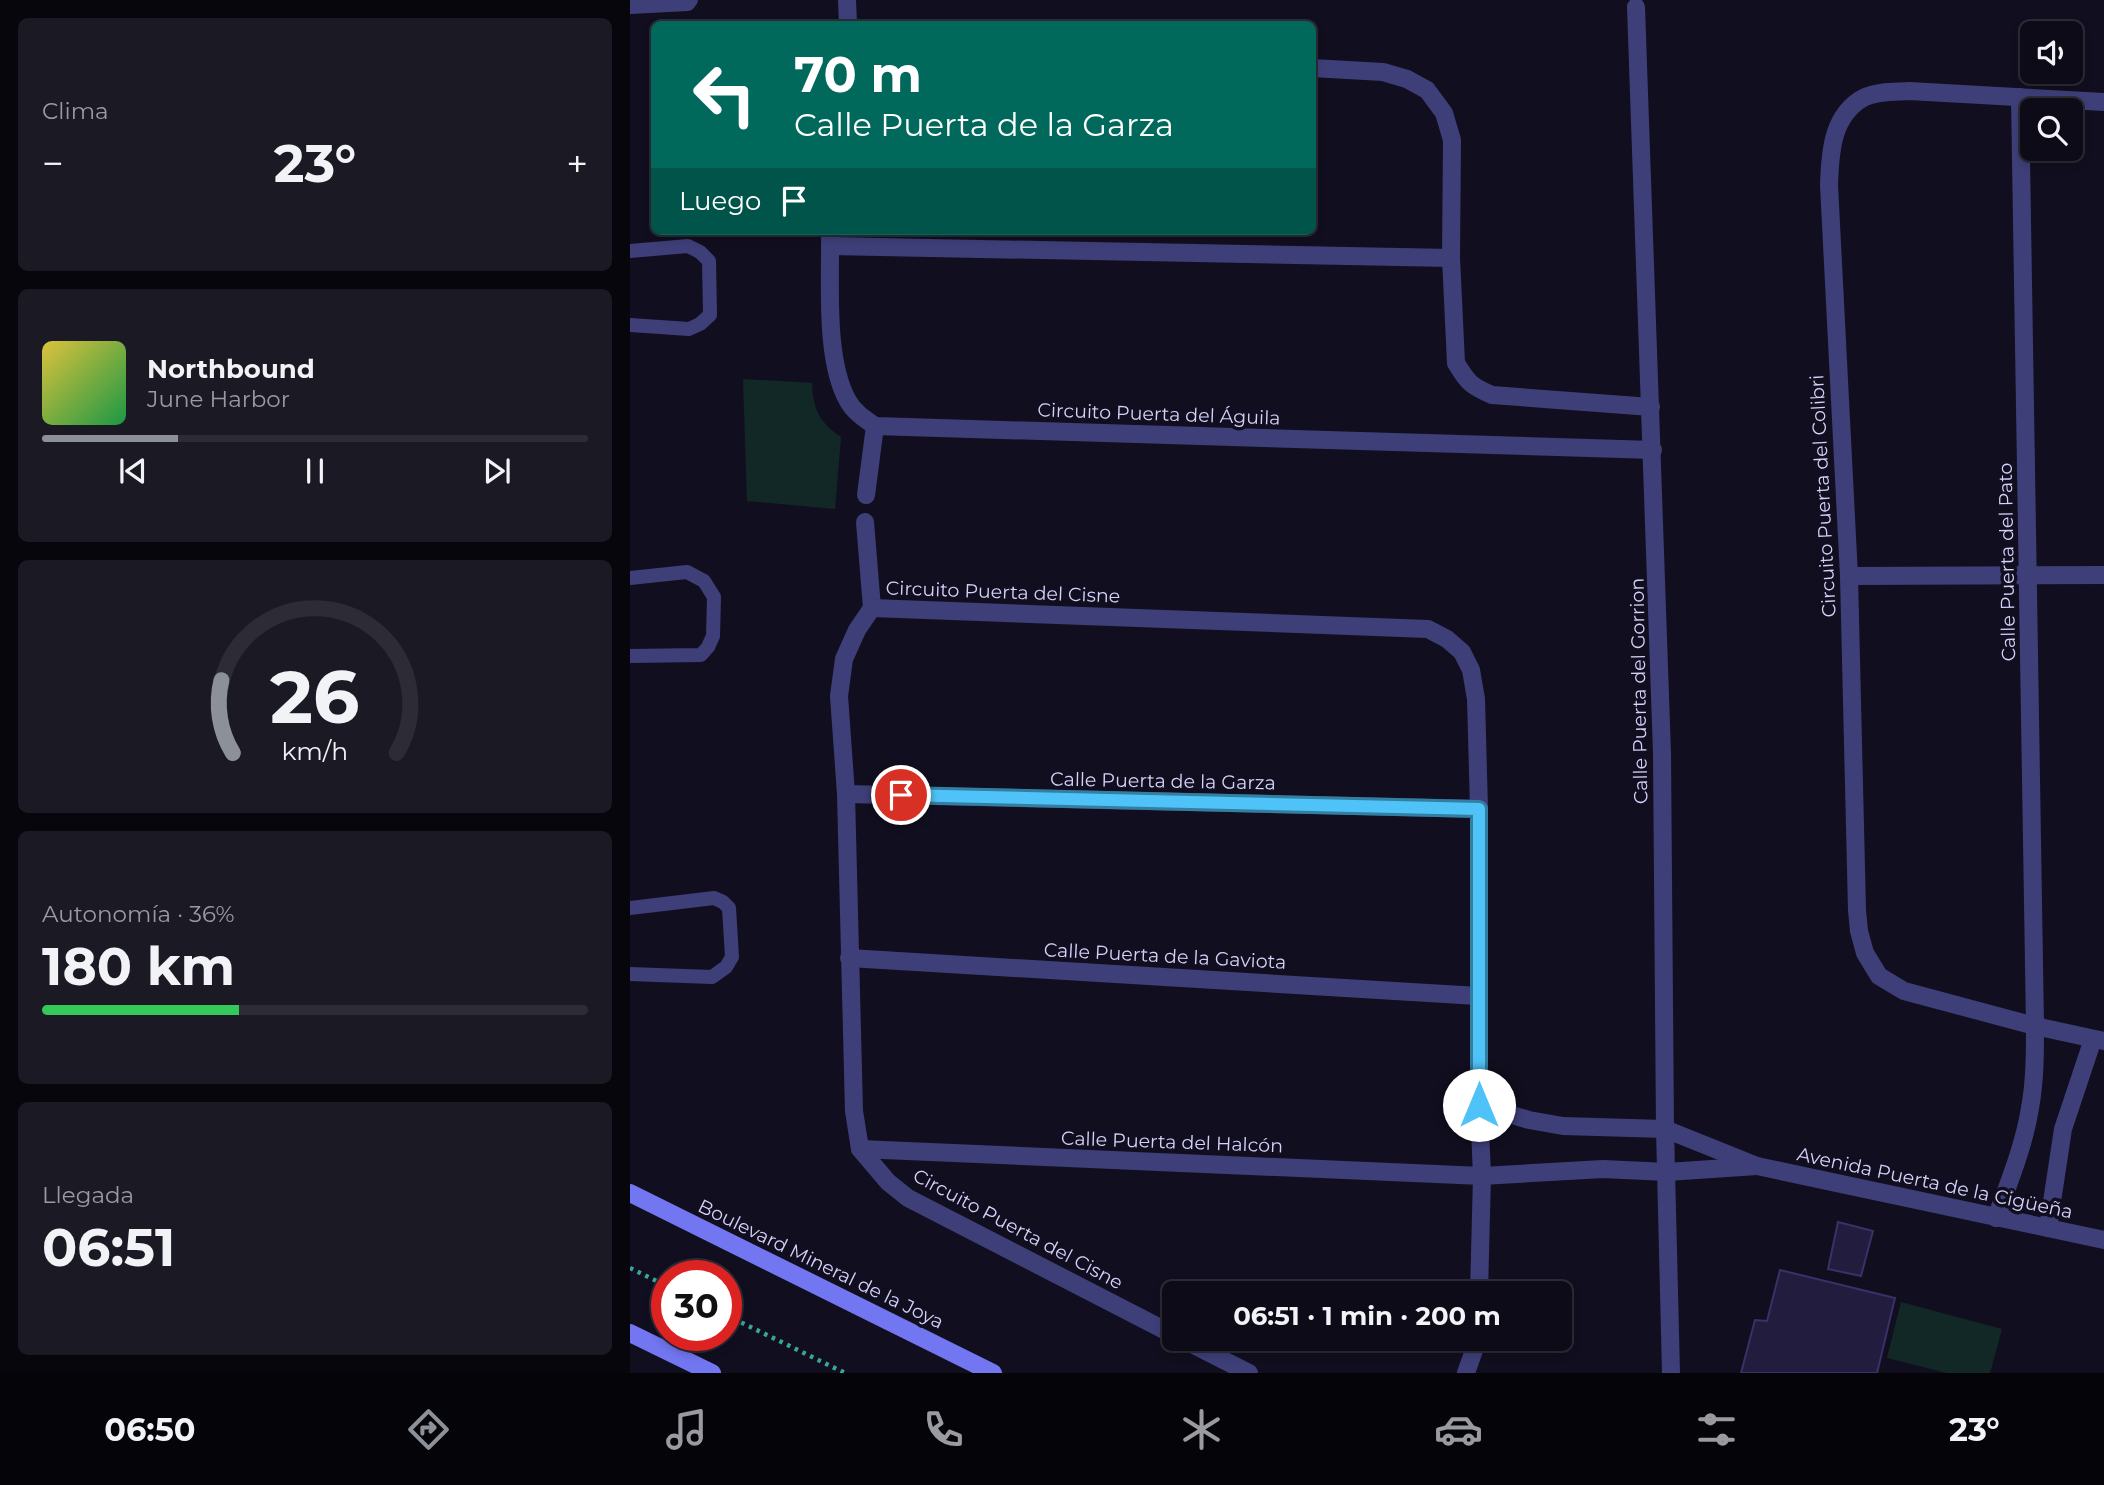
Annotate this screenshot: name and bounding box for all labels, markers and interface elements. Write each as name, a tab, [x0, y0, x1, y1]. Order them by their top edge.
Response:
map controls	[2020, 21, 2083, 161]
button: sound	[2020, 21, 2083, 84]
text: 70 m	[794, 45, 922, 104]
icon: left	[679, 49, 770, 140]
text: Clima	[42, 97, 109, 125]
button: search	[2020, 98, 2083, 161]
text: Calle Puerta de la Garza	[794, 105, 1174, 144]
text: 23°	[274, 132, 356, 195]
text: −	[42, 140, 64, 187]
text: +	[566, 140, 588, 187]
icon: arrive	[775, 182, 813, 220]
text: Luego	[679, 185, 761, 217]
text: Northbound	[147, 353, 315, 385]
street label: Circuito Puerta del Colibri	[1805, 374, 1841, 618]
text: June Harbor	[147, 385, 290, 413]
street label: Circuito Puerta del Águila	[1037, 398, 1281, 430]
icon: previous	[114, 452, 152, 490]
icon: pause	[296, 452, 334, 490]
icon: next	[478, 452, 516, 490]
street label: Calle Puerta del Pato	[1994, 462, 2020, 662]
street label: Circuito Puerta del Cisne	[885, 576, 1121, 608]
street label: Calle Puerta del Gorrion	[1626, 578, 1652, 804]
text: 26	[270, 653, 360, 741]
text: km/h	[282, 735, 348, 765]
pin	[871, 765, 931, 825]
street label: Calle Puerta de la Garza	[1050, 768, 1276, 794]
icon: arrive	[882, 776, 920, 814]
text: Autonomía · 36%	[42, 900, 235, 928]
text: 180 km	[42, 935, 235, 998]
street label: Calle Puerta de la Gaviota	[1043, 938, 1287, 974]
position arrow	[1442, 1068, 1516, 1142]
street label: Calle Puerta del Halcón	[1061, 1127, 1283, 1157]
street label: Avenida Puerta de la Cigüeña	[1795, 1142, 2075, 1224]
street label: Circuito Puerta del Cisne	[909, 1164, 1127, 1294]
text: Llegada	[42, 1181, 134, 1209]
street label: Boulevard Mineral de la Joya	[694, 1194, 948, 1334]
text: 06:51	[42, 1216, 175, 1279]
speed limit sign: 30	[651, 1260, 742, 1351]
text: 06:51 · 1 min · 200 m	[1233, 1300, 1501, 1332]
icon: directions	[404, 1405, 453, 1454]
icon: music	[662, 1405, 711, 1454]
icon: phone	[919, 1405, 968, 1454]
icon: climate	[1177, 1405, 1226, 1454]
icon: car	[1434, 1405, 1483, 1454]
icon: filters	[1692, 1405, 1741, 1454]
text: 06:50	[104, 1410, 196, 1449]
text: 23°	[1949, 1410, 2000, 1449]

